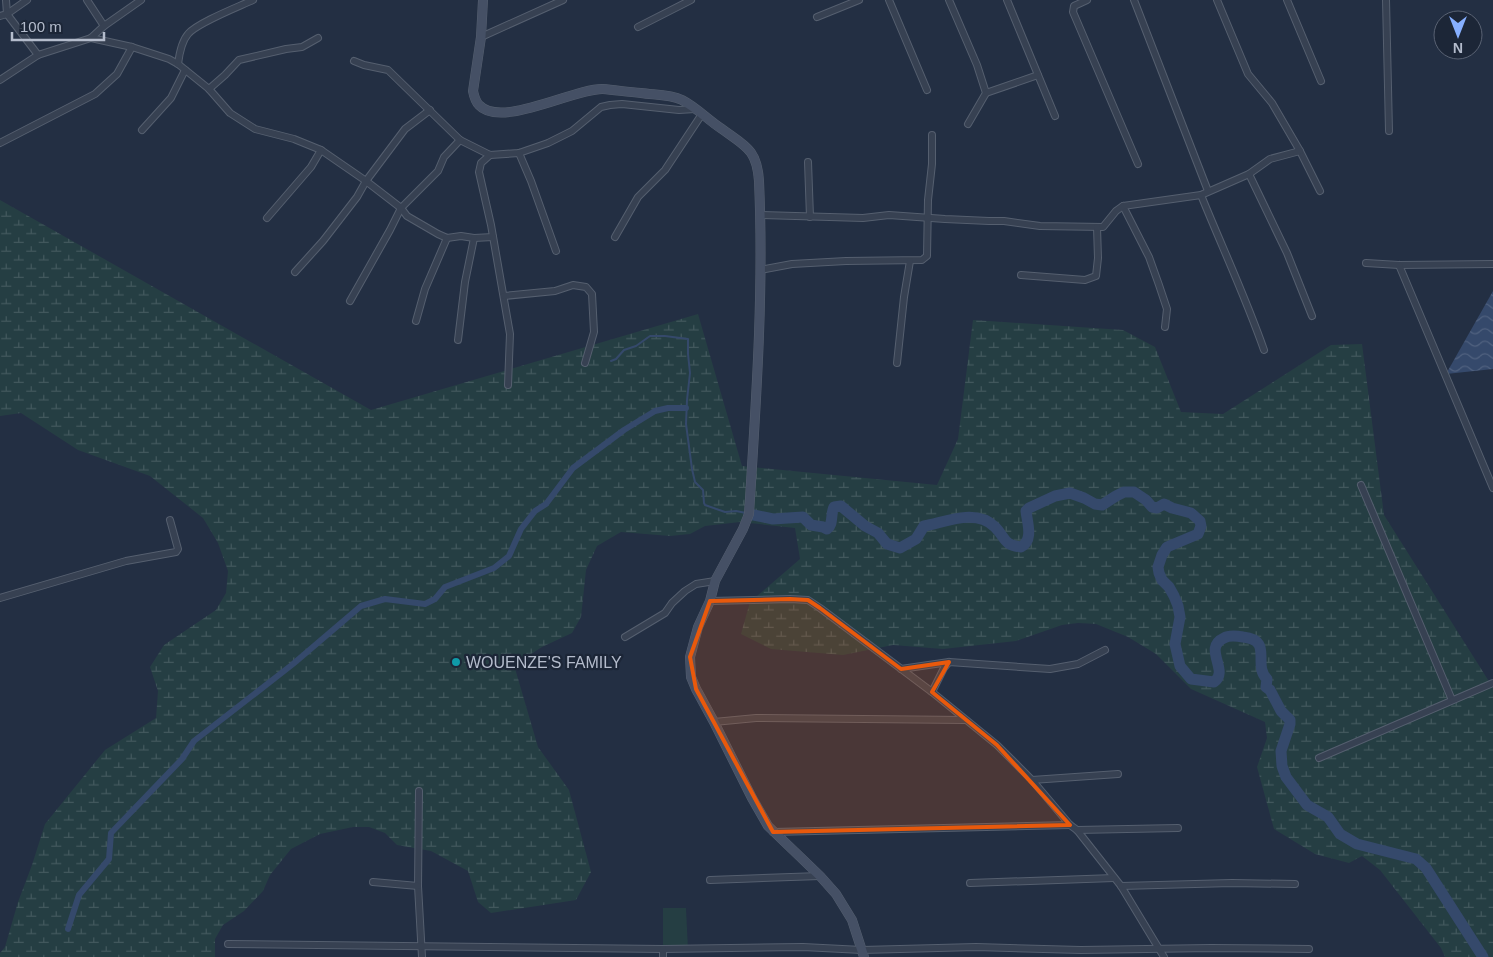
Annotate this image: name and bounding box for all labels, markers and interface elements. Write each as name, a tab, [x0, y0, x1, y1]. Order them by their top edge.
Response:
scale bar	[12, 10, 105, 42]
north arrow	[1433, 10, 1483, 60]
text: 100 m	[20, 18, 62, 35]
text: N	[1453, 40, 1463, 56]
place label: WOUENZE'S FAMILY	[466, 654, 622, 671]
marker: WOUENZE'S FAMILY	[450, 656, 462, 668]

